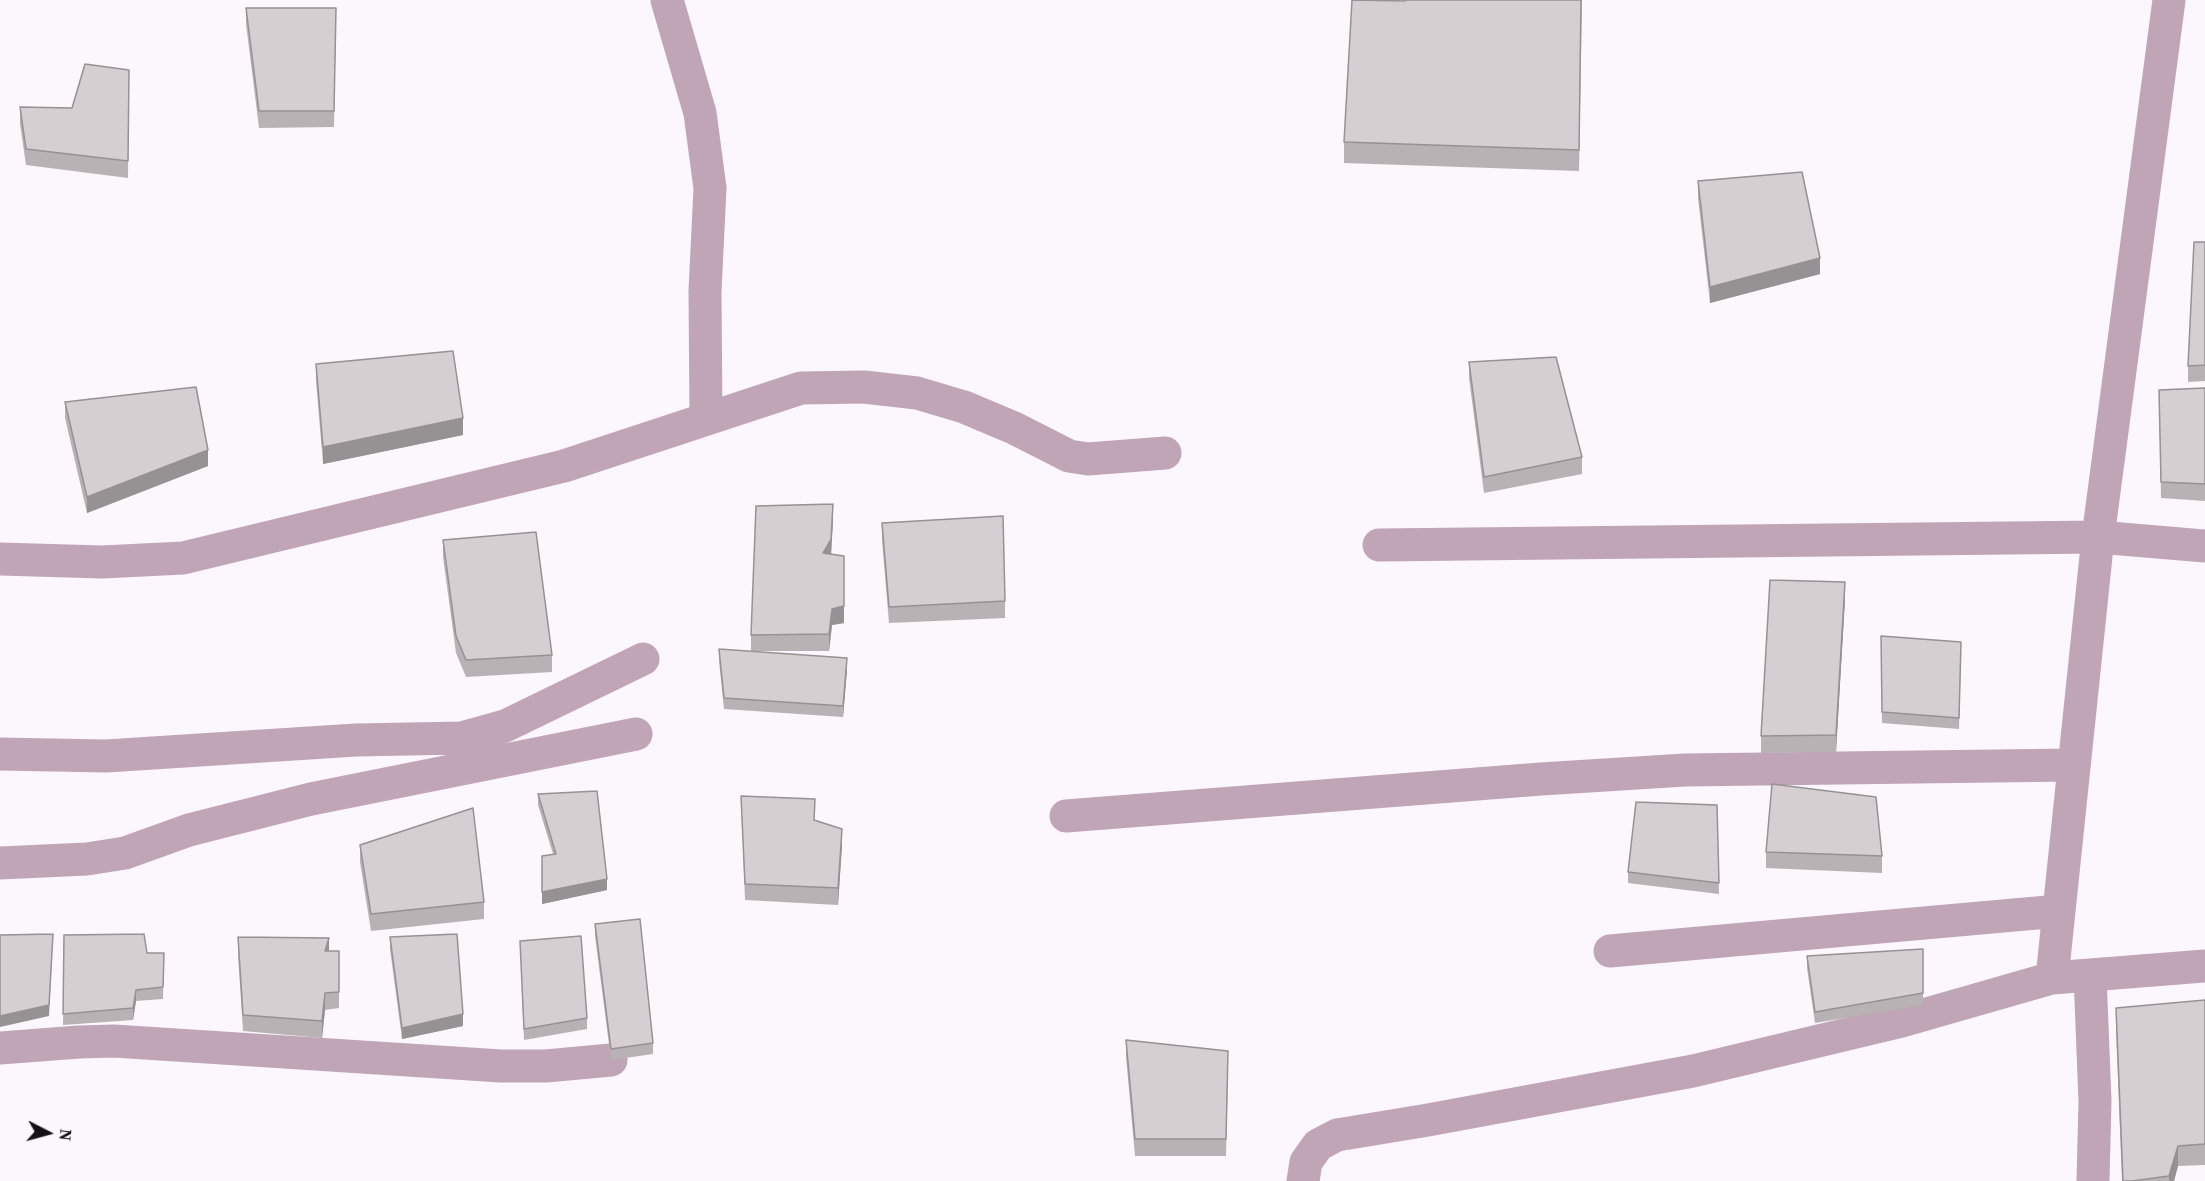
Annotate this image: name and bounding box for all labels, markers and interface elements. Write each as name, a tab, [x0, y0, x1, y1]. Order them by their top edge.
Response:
north arrow	[18, 1103, 78, 1163]
text: N	[54, 1128, 77, 1142]

